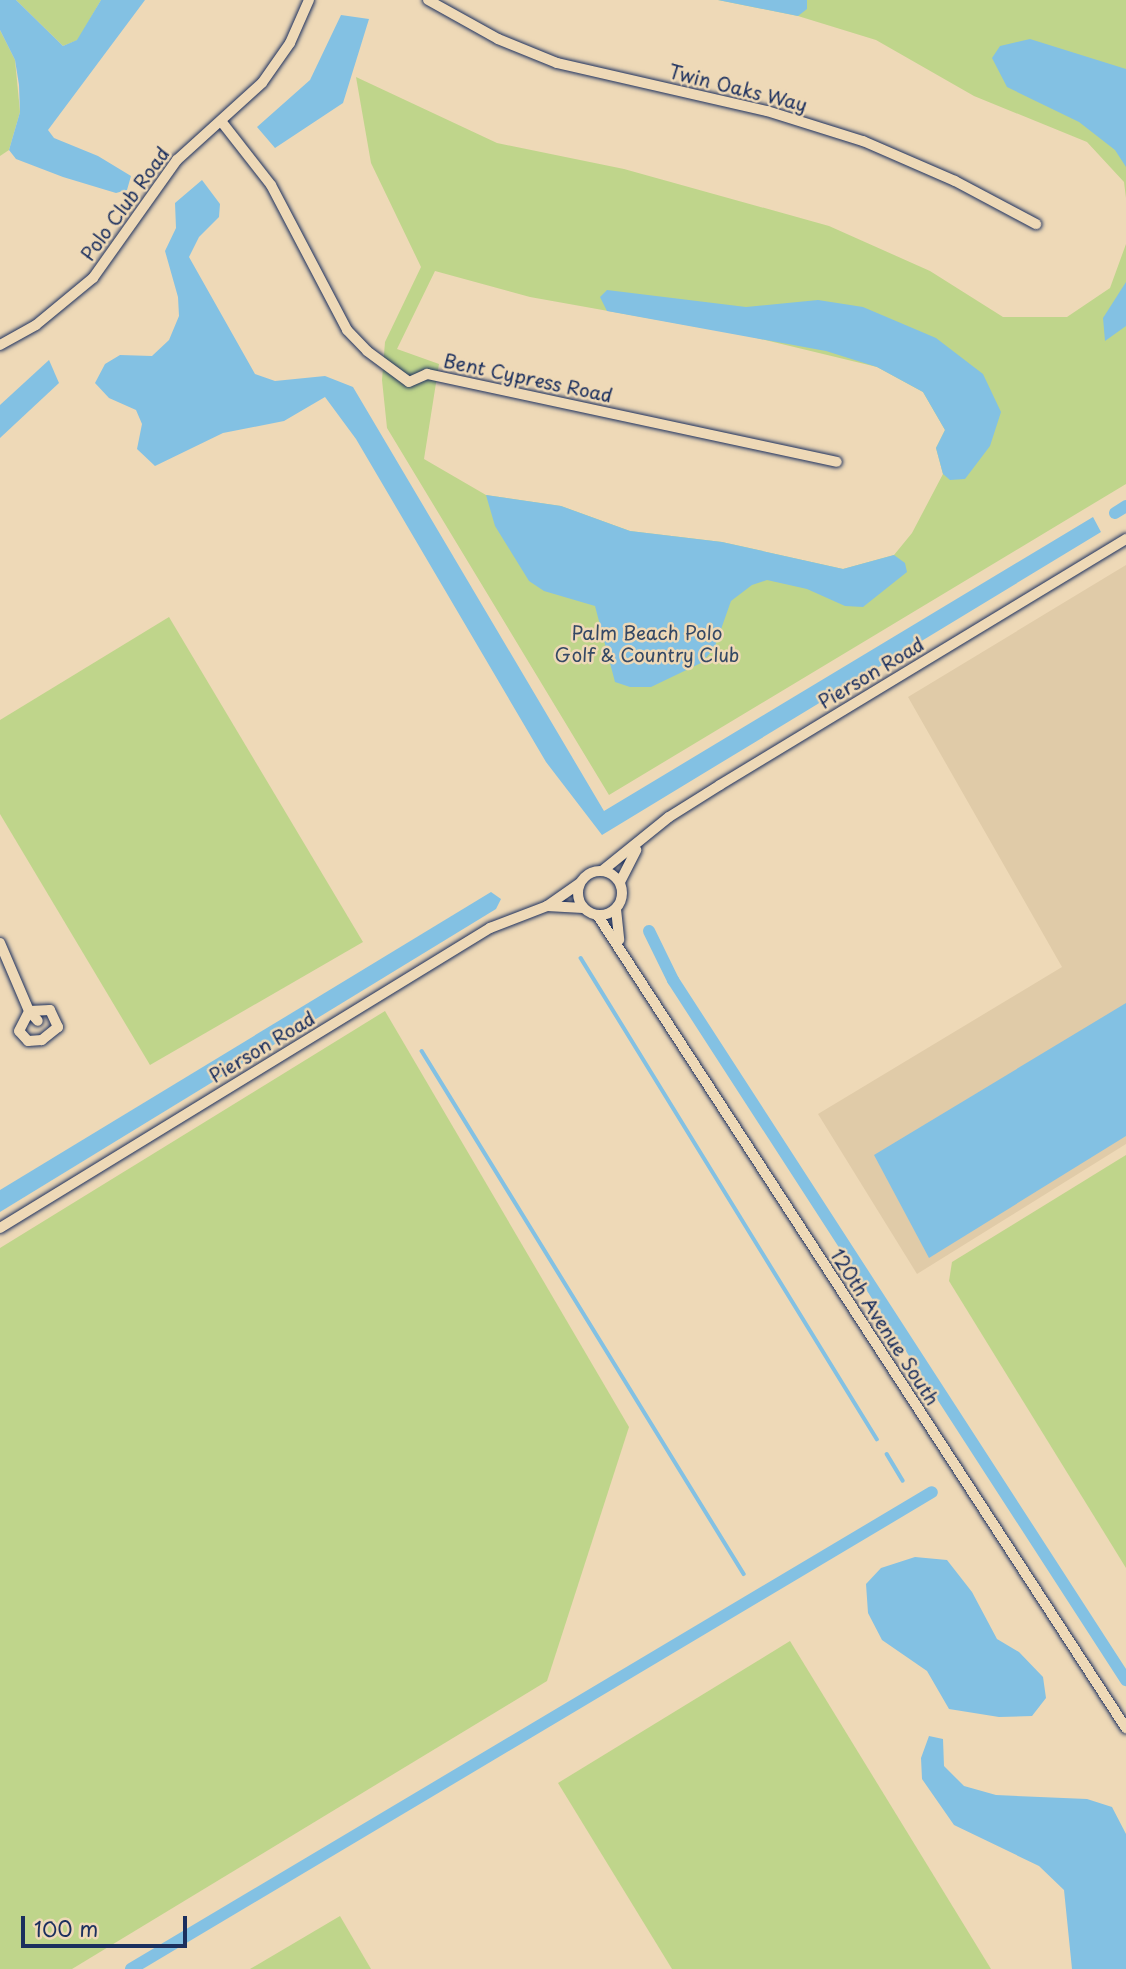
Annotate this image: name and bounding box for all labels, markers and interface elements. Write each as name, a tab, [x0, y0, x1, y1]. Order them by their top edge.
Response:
street label: Twin Oaks Way	[666, 60, 810, 116]
street label: Polo Club Road	[76, 142, 174, 266]
street label: Bent Cypress Road	[441, 349, 615, 407]
park label: Palm Beach Polo Golf & Country Club	[553, 622, 741, 666]
street label: Pierson Road	[814, 633, 928, 713]
street label: Pierson Road	[205, 1007, 319, 1087]
street label: 120th Avenue South	[826, 1244, 944, 1410]
scale bar	[24, 1902, 191, 1946]
text: 100 m	[34, 1912, 98, 1944]

